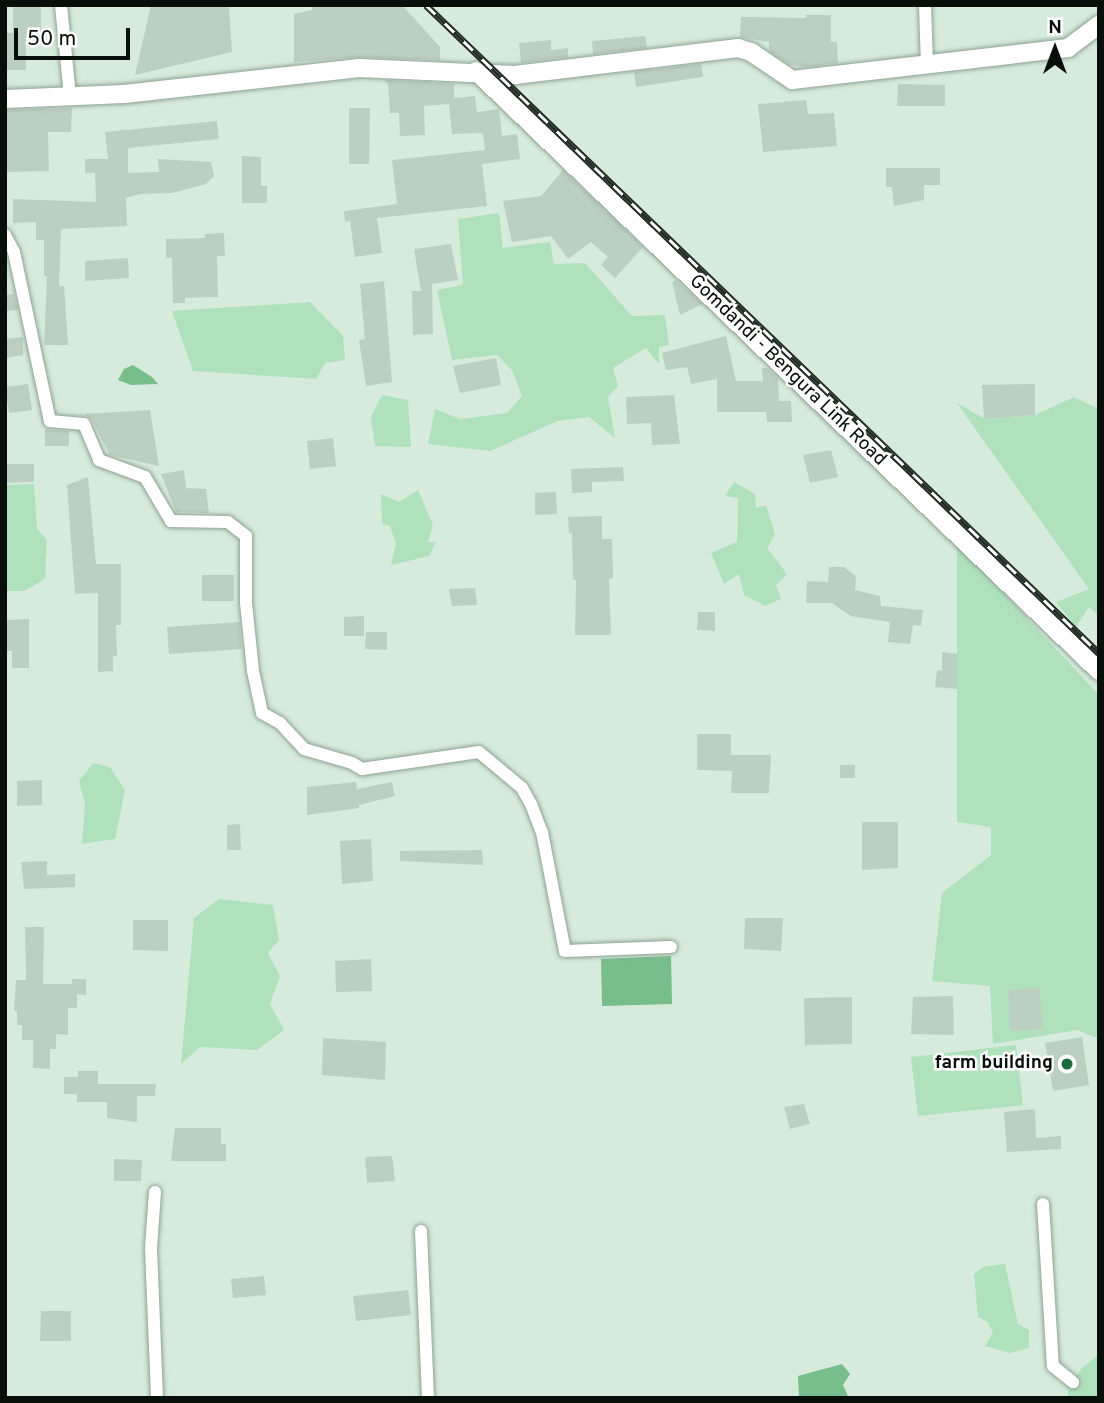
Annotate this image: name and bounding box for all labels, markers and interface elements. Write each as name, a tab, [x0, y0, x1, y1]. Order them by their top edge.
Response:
scale bar	[18, 14, 133, 58]
north arrow	[1020, 14, 1090, 84]
text: N	[1048, 16, 1062, 40]
text: 50 m	[27, 26, 76, 53]
street label: Gomdandi - Bengura Link Road	[684, 271, 890, 471]
place label: farm building	[935, 1053, 1053, 1075]
marker: farm building	[1059, 1056, 1075, 1072]

